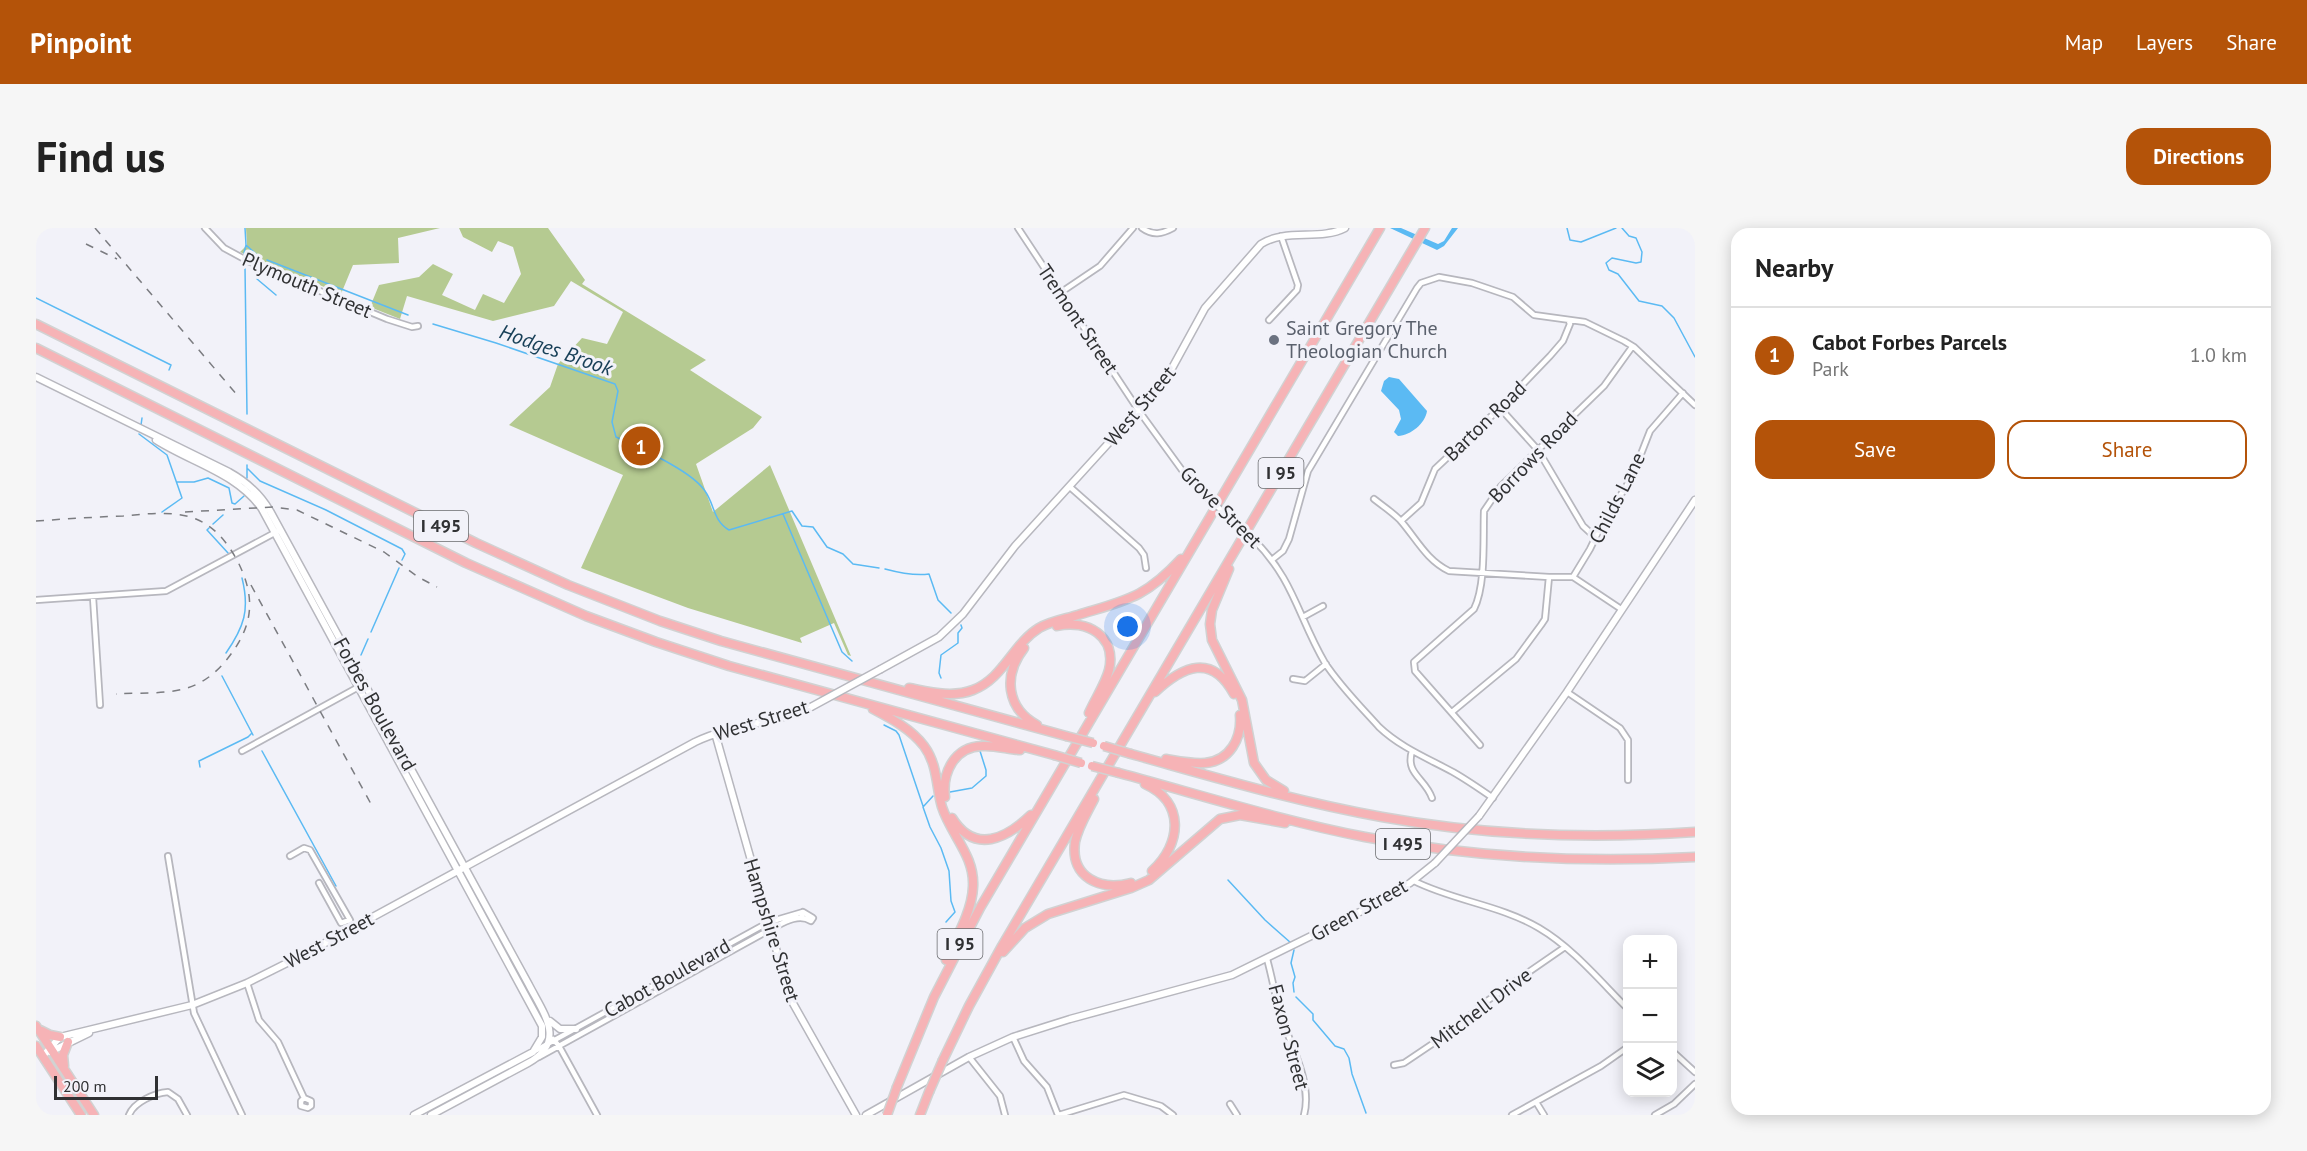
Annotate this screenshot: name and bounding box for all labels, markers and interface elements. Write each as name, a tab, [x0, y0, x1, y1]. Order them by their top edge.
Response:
text: Pinpoint	[30, 24, 132, 61]
text: Map	[2065, 29, 2103, 56]
text: Layers	[2136, 29, 2193, 56]
text: Share	[2226, 29, 2277, 56]
button: Directions	[2126, 128, 2271, 185]
text: Find us	[36, 129, 165, 184]
street label: Plymouth Street	[238, 246, 376, 324]
text: Nearby	[1755, 251, 1833, 284]
street label: Tremont Street	[1032, 259, 1124, 379]
place label: Saint Gregory The Theologian Church	[1286, 315, 1447, 364]
water label: Hodges Brook	[496, 318, 618, 382]
text: Cabot Forbes Parcels	[1812, 328, 2007, 356]
marker: Saint Gregory The Theologian Church	[1267, 333, 1281, 347]
text: 1	[1769, 342, 1780, 368]
text: 1.0 km	[2190, 342, 2247, 368]
text: Park	[1812, 356, 1849, 382]
street label: West Street	[1099, 360, 1181, 452]
street label: Barton Road	[1438, 375, 1532, 467]
street label: Borrows Road	[1483, 406, 1583, 508]
button: Save	[1755, 420, 1995, 479]
button: Share	[2007, 420, 2247, 479]
pin: 1	[622, 424, 660, 468]
street label: Childs Lane	[1583, 448, 1651, 548]
road number: I 95	[1258, 458, 1304, 488]
street label: Grove Street	[1174, 460, 1268, 554]
road number: I 495	[414, 511, 468, 541]
your location	[1113, 612, 1142, 641]
street label: Forbes Boulevard	[328, 633, 422, 775]
street label: West Street	[711, 693, 812, 747]
road number: I 495	[1376, 829, 1430, 859]
street label: Hampshire Street	[738, 855, 806, 1005]
street label: Green Street	[1306, 873, 1412, 947]
street label: West Street	[280, 906, 378, 974]
road number: I 95	[938, 929, 982, 959]
street label: Cabot Boulevard	[599, 933, 735, 1023]
map controls	[1623, 935, 1677, 1097]
button: +	[1623, 935, 1677, 989]
street label: Mitchell Drive	[1425, 962, 1537, 1054]
street label: Faxon Street	[1262, 981, 1316, 1093]
button: −	[1623, 989, 1677, 1043]
button: layers	[1623, 1043, 1677, 1097]
scale bar	[54, 1073, 158, 1100]
text: 200 m	[63, 1076, 106, 1096]

